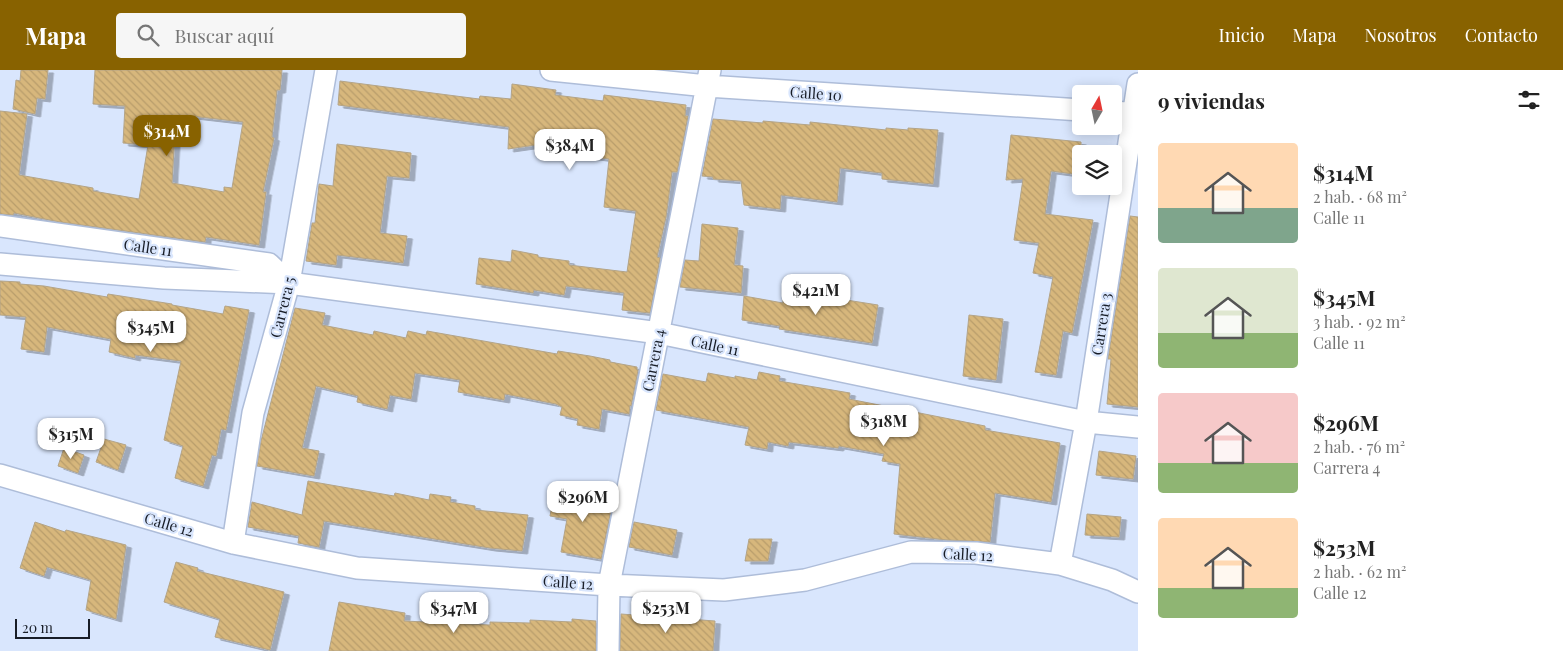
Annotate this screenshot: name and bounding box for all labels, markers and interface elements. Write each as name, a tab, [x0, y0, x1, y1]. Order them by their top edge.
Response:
search box	[116, 13, 466, 58]
text: Mapa	[25, 19, 86, 51]
icon: search	[134, 21, 162, 49]
text: Buscar aquí	[174, 22, 274, 48]
text: Inicio	[1219, 23, 1265, 47]
text: Mapa	[1293, 23, 1337, 47]
text: Nosotros	[1365, 23, 1437, 47]
text: Contacto	[1465, 23, 1538, 47]
street label: Calle 10	[789, 81, 843, 105]
north arrow	[1072, 85, 1122, 135]
map controls	[1072, 85, 1122, 195]
text: 9 viviendas	[1158, 86, 1265, 114]
icon: filters	[1515, 86, 1543, 114]
pin: $314M	[132, 114, 202, 157]
text: $314M	[144, 120, 190, 141]
pin: $384M	[535, 128, 605, 171]
text: $384M	[545, 134, 595, 155]
button: layers	[1072, 145, 1122, 195]
text: $314M	[1313, 158, 1374, 186]
icon: home	[1198, 163, 1258, 223]
text: 2 hab. · 68 m²	[1313, 186, 1407, 207]
text: Calle 11	[1313, 207, 1365, 228]
street label: Calle 11	[123, 234, 174, 260]
street label: Carrera 5	[265, 274, 299, 340]
pin: $421M	[781, 274, 851, 316]
text: $421M	[793, 279, 839, 300]
text: $345M	[1313, 283, 1375, 311]
icon: home	[1198, 288, 1258, 348]
street label: Carrera 3	[1086, 291, 1116, 357]
pin: $345M	[116, 310, 186, 353]
text: 3 hab. · 92 m²	[1313, 311, 1406, 332]
text: $345M	[127, 316, 175, 337]
street label: Carrera 4	[637, 327, 669, 393]
street label: Calle 11	[689, 330, 741, 360]
text: Calle 11	[1313, 332, 1365, 353]
pin: $318M	[849, 404, 919, 447]
text: $296M	[1313, 408, 1379, 436]
text: $318M	[861, 410, 907, 431]
icon: home	[1198, 413, 1258, 473]
pin: $315M	[36, 418, 106, 460]
text: $315M	[48, 423, 94, 444]
text: 2 hab. · 76 m²	[1313, 436, 1405, 457]
text: Carrera 4	[1313, 457, 1380, 478]
pin: $296M	[548, 480, 618, 523]
text: $296M	[558, 486, 608, 507]
street label: Calle 12	[142, 507, 196, 541]
text: $253M	[1313, 533, 1375, 561]
icon: home	[1198, 538, 1258, 598]
street label: Calle 12	[942, 543, 994, 565]
text: 2 hab. · 62 m²	[1313, 561, 1406, 582]
street label: Calle 12	[542, 570, 594, 594]
text: Calle 12	[1313, 582, 1367, 603]
pin: $347M	[419, 592, 489, 634]
pin: $253M	[631, 592, 701, 634]
text: $347M	[430, 597, 478, 618]
text: $253M	[642, 597, 690, 618]
scale bar	[15, 616, 90, 639]
text: 20 m	[22, 618, 53, 637]

